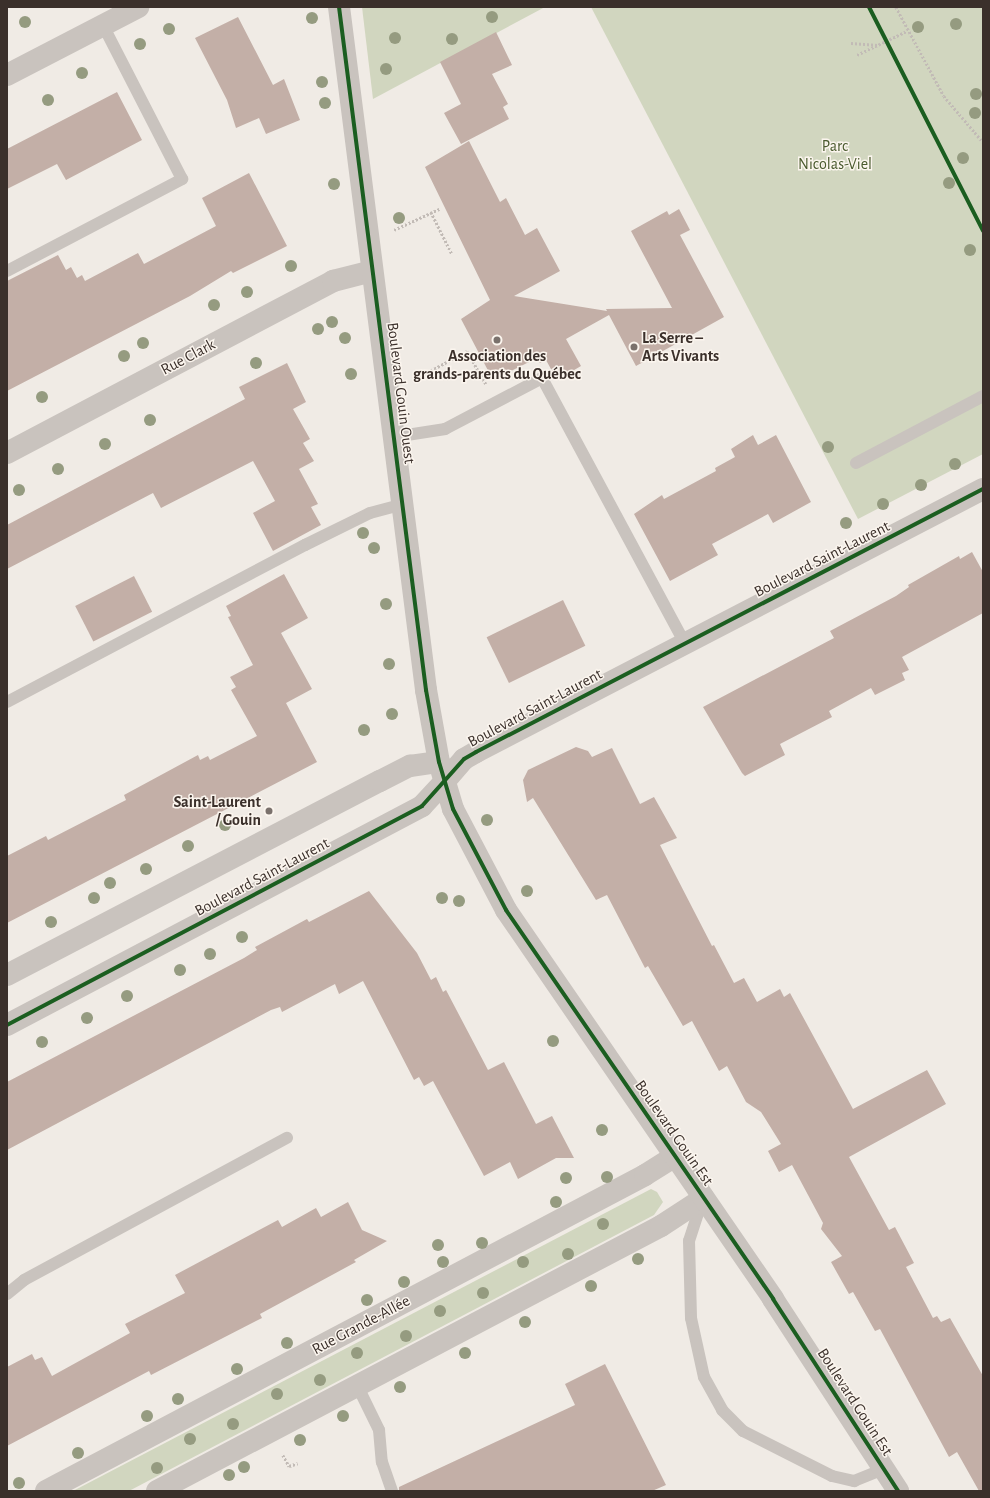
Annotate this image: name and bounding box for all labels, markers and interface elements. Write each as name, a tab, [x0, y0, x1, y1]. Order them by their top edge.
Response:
park label: Parc Nicolas-Viel	[798, 136, 872, 174]
street label: Boulevard Gouin Ouest	[383, 321, 419, 465]
place label: La Serre – Arts Vivants	[642, 328, 719, 366]
street label: Rue Clark	[158, 335, 218, 379]
marker: Association des grands-parents du Québec	[492, 335, 502, 345]
marker: La Serre – Arts Vivants	[629, 342, 639, 352]
place label: Association des grands-parents du Québec	[413, 346, 581, 384]
street label: Boulevard Saint-Laurent	[751, 516, 893, 602]
street label: Boulevard Saint-Laurent	[464, 664, 606, 752]
place label: Saint-Laurent / Gouin	[173, 792, 261, 830]
marker: Saint-Laurent / Gouin	[264, 806, 274, 816]
street label: Boulevard Saint-Laurent	[191, 833, 333, 921]
street label: Boulevard Gouin Est	[630, 1077, 718, 1189]
street label: Rue Grande-Allée	[309, 1291, 413, 1359]
street label: Boulevard Gouin Est	[813, 1345, 897, 1459]

